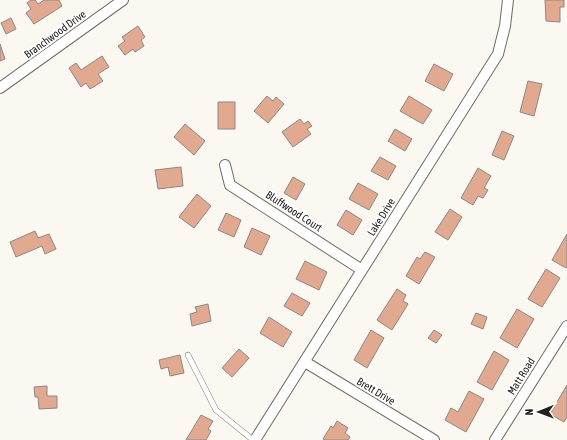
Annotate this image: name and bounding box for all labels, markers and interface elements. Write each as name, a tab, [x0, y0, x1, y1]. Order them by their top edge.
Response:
street label: Branchwood Drive	[22, 8, 88, 60]
street label: Bluffwood Court	[264, 188, 324, 234]
street label: Lake Drive	[365, 196, 397, 238]
street label: Matt Road	[505, 355, 537, 397]
street label: Brett Drive	[355, 375, 397, 407]
north arrow	[519, 392, 559, 432]
text: N	[523, 409, 535, 416]

